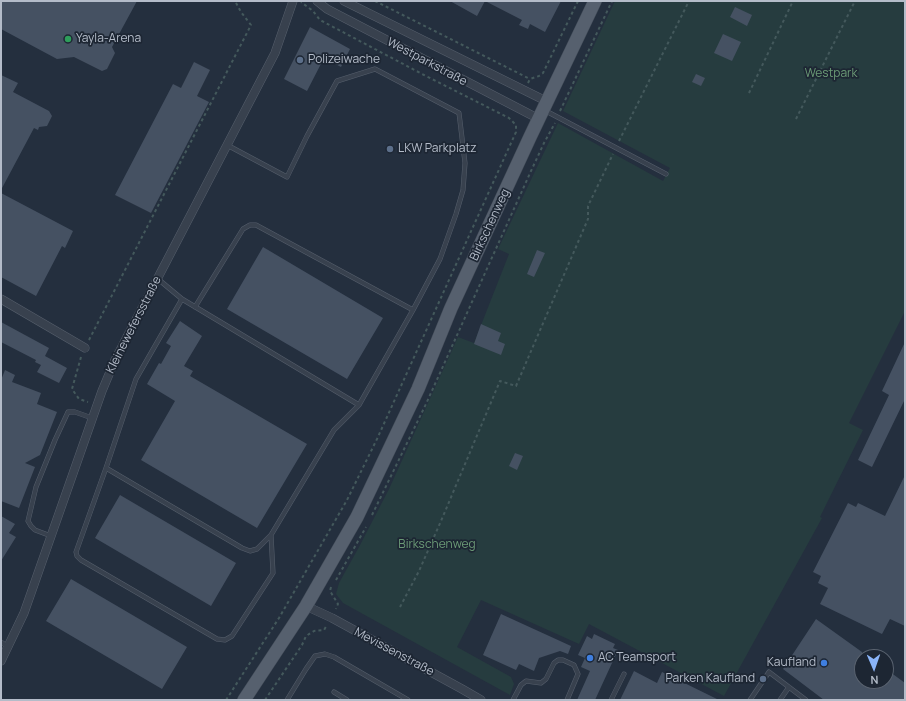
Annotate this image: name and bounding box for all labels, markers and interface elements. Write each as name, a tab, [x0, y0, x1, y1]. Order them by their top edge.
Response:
place label: Yayla-Arena	[76, 32, 141, 46]
marker: Yayla-Arena	[63, 34, 73, 44]
street label: Westparkstraße	[385, 35, 469, 89]
place label: Polizeiwache	[308, 53, 380, 67]
marker: Polizeiwache	[295, 55, 305, 65]
park label: Westpark	[805, 67, 857, 81]
place label: LKW Parkplatz	[398, 142, 477, 156]
marker: LKW Parkplatz	[385, 144, 395, 154]
street label: Birkschenweg	[467, 187, 513, 263]
street label: Kleinewefersstraße	[103, 274, 165, 376]
park label: Birkschenweg	[398, 538, 476, 552]
street label: Mevissenstraße	[352, 625, 436, 679]
north arrow	[854, 649, 894, 689]
place label: AC Teamsport	[598, 651, 676, 665]
marker: AC Teamsport	[585, 653, 595, 663]
place label: Kaufland	[767, 656, 816, 670]
marker: Kaufland	[819, 658, 829, 668]
place label: Parken Kaufland	[666, 672, 755, 686]
text: N	[870, 673, 879, 688]
marker: Parken Kaufland	[758, 674, 768, 684]

